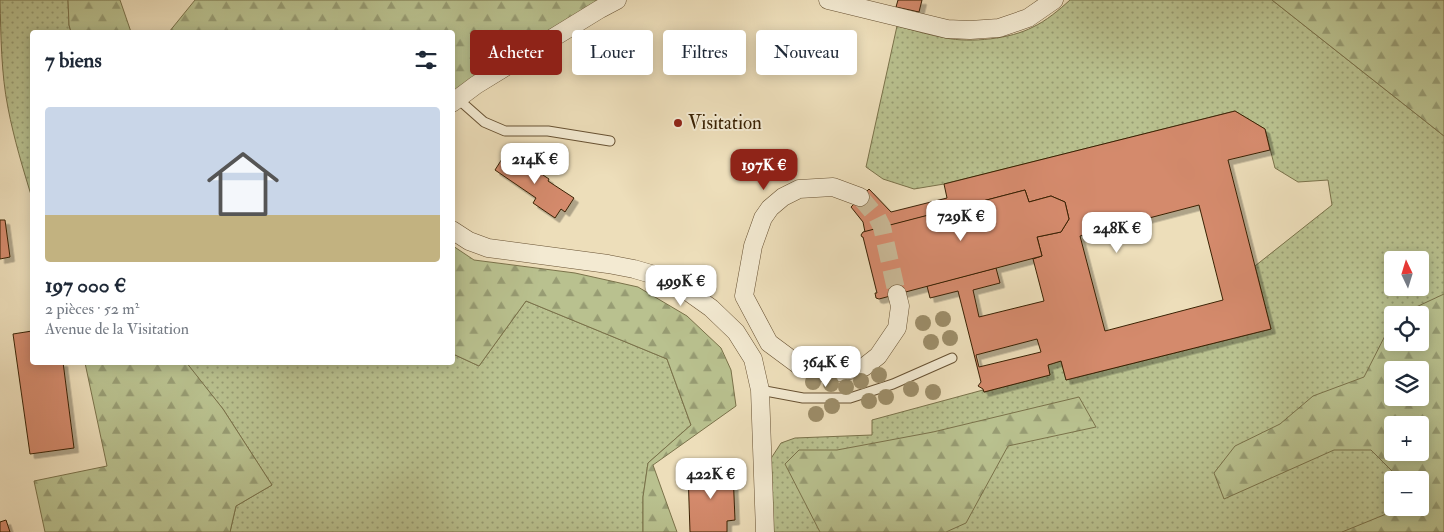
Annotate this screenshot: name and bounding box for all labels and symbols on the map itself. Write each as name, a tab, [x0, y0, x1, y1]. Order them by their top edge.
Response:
place label: Visitation	[688, 111, 762, 135]
marker: Visitation	[672, 117, 684, 129]
pin: 214K €	[494, 142, 576, 185]
pin: 197K €	[723, 148, 805, 191]
pin: 729K €	[920, 200, 1002, 242]
pin: 248K €	[1076, 212, 1158, 254]
north arrow	[1384, 251, 1429, 296]
pin: 499K €	[640, 264, 722, 307]
pin: 364K €	[785, 346, 867, 388]
pin: 422K €	[670, 458, 752, 500]

